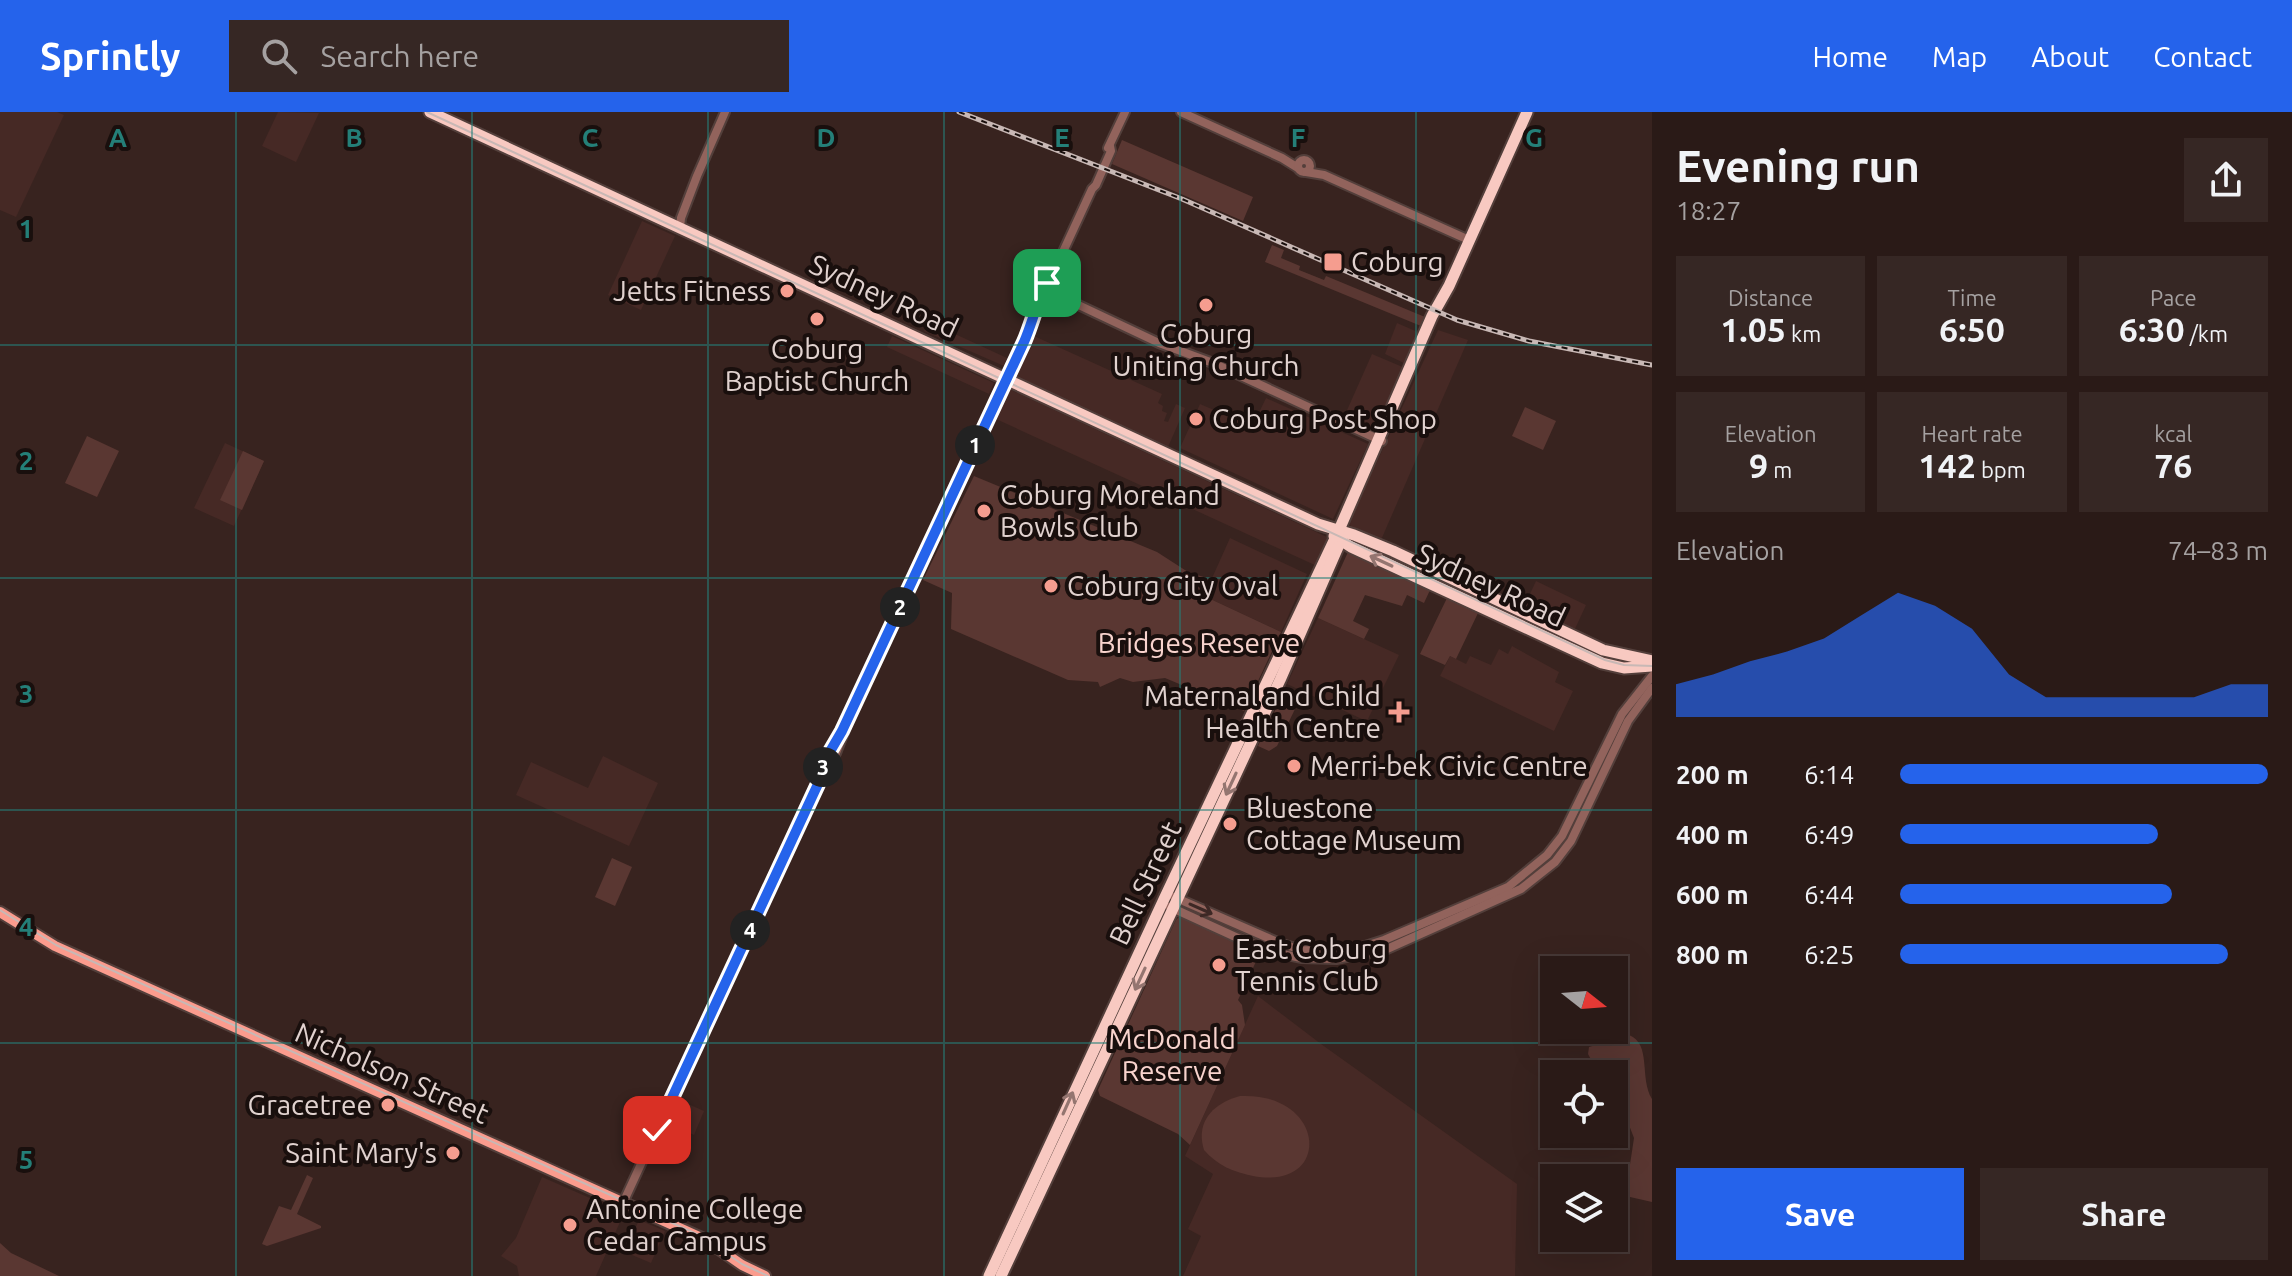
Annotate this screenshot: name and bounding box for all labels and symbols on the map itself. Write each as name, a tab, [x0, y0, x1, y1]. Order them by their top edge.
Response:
text: A	[109, 123, 128, 152]
text: B	[345, 123, 363, 152]
text: C	[582, 123, 599, 152]
text: D	[817, 123, 835, 152]
text: E	[1054, 123, 1070, 152]
text: F	[1291, 123, 1305, 152]
text: G	[1525, 123, 1543, 152]
text: 1	[19, 214, 33, 243]
place label: Coburg	[1351, 246, 1444, 277]
street label: Sydney Road	[805, 248, 963, 343]
pin	[1013, 249, 1081, 317]
marker: Coburg	[1322, 251, 1344, 273]
place label: Jetts Fitness	[613, 275, 771, 306]
marker: Jetts Fitness	[778, 282, 796, 300]
marker: Coburg Uniting Church	[1197, 296, 1215, 314]
marker: Coburg Baptist Church	[808, 310, 826, 328]
place label: Coburg Uniting Church	[1113, 318, 1299, 381]
place label: Coburg Baptist Church	[725, 333, 909, 396]
place label: Coburg Post Shop	[1212, 403, 1437, 434]
marker: Coburg Post Shop	[1187, 410, 1205, 428]
pin: 1	[955, 425, 995, 465]
text: 2	[19, 446, 33, 475]
place label: Coburg Moreland Bowls Club	[1000, 479, 1220, 542]
marker: Coburg Moreland Bowls Club	[975, 502, 993, 520]
street label: Sydney Road	[1412, 537, 1570, 632]
one-way arrow	[1369, 553, 1393, 568]
place label: Coburg City Oval	[1067, 570, 1278, 601]
marker: Coburg City Oval	[1042, 577, 1060, 595]
pin: 2	[880, 587, 920, 627]
park label: Bridges Reserve	[1098, 627, 1300, 658]
text: 3	[19, 679, 33, 708]
place label: Maternal and Child Health Centre	[1144, 680, 1381, 743]
marker: Maternal and Child Health Centre	[1388, 701, 1410, 723]
pin: 3	[803, 747, 843, 787]
place label: Merri-bek Civic Centre	[1310, 750, 1588, 781]
marker: Merri-bek Civic Centre	[1285, 757, 1303, 775]
one-way arrow	[1223, 771, 1238, 795]
place label: Bluestone Cottage Museum	[1246, 792, 1462, 855]
marker: Bluestone Cottage Museum	[1221, 815, 1239, 833]
street label: Bell Street	[1103, 816, 1187, 949]
one-way arrow	[1188, 903, 1213, 918]
pin: 4	[730, 910, 770, 950]
text: 4	[19, 912, 33, 941]
place label: East Coburg Tennis Club	[1235, 933, 1387, 996]
marker: East Coburg Tennis Club	[1210, 956, 1228, 974]
north arrow	[1540, 956, 1628, 1044]
one-way arrow	[1132, 967, 1147, 991]
street label: Nicholson Street	[291, 1016, 494, 1129]
park label: McDonald Reserve	[1108, 1023, 1236, 1086]
place label: Gracetree	[248, 1089, 372, 1120]
one-way arrow	[1062, 1092, 1077, 1116]
marker: Gracetree	[379, 1096, 397, 1114]
pin	[623, 1096, 691, 1164]
place label: Saint Mary's	[285, 1137, 437, 1168]
marker: Saint Mary's	[444, 1144, 462, 1162]
text: 5	[19, 1145, 33, 1174]
place label: Antonine College Cedar Campus	[586, 1193, 803, 1256]
marker: Antonine College Cedar Campus	[561, 1216, 579, 1234]

